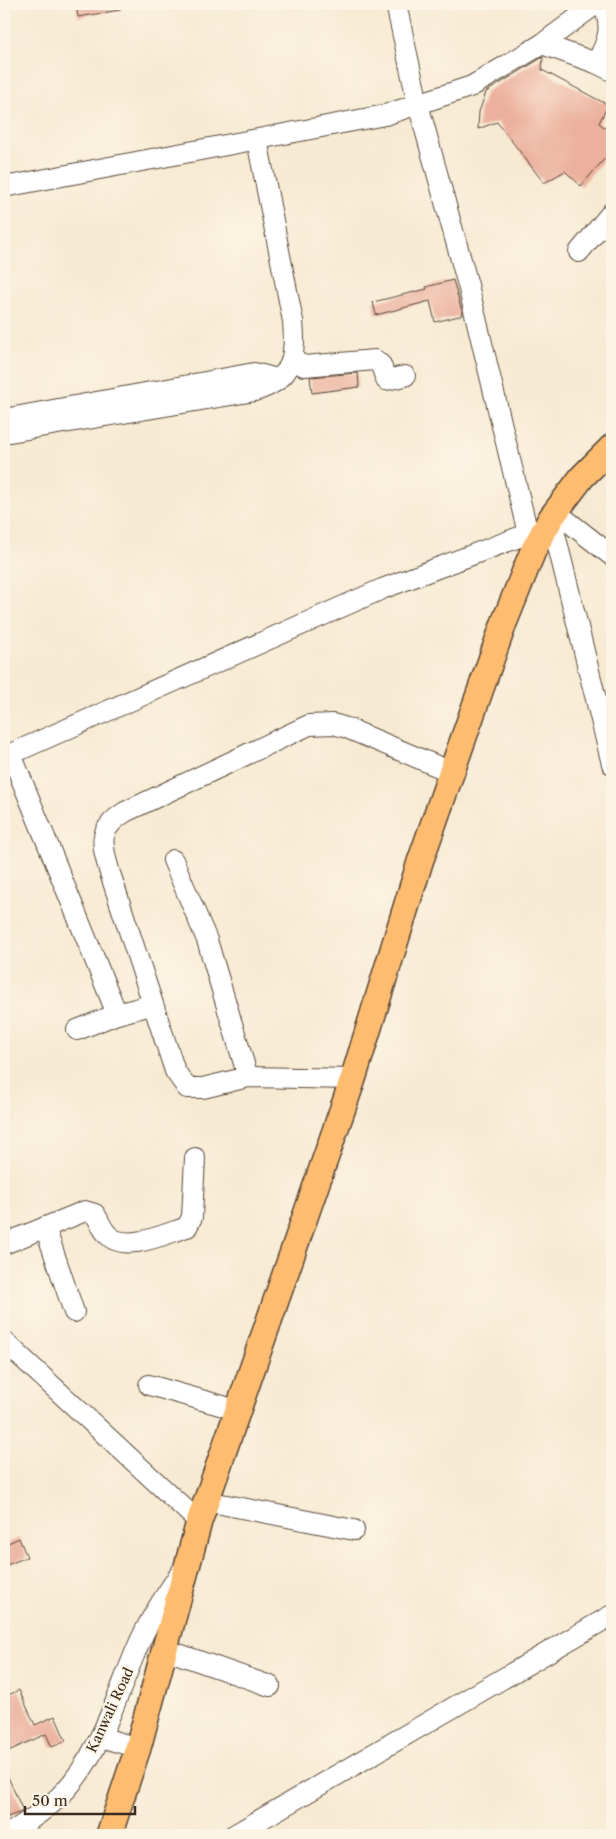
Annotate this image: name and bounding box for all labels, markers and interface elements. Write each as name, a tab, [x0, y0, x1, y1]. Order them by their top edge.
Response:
street label: Kanwali Road	[82, 1664, 138, 1756]
scale bar	[25, 1784, 135, 1816]
text: 50 m	[32, 1791, 68, 1810]

